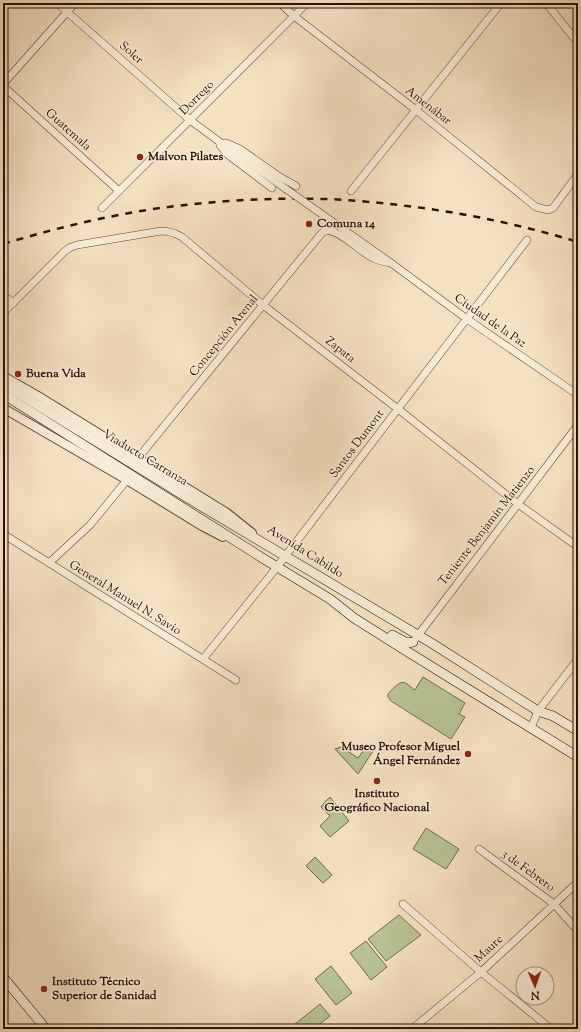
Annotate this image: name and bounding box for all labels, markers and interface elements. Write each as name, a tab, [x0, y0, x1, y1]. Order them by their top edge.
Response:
street label: Soler	[115, 37, 147, 69]
street label: Dorrego	[175, 76, 219, 120]
street label: Amenábar	[401, 82, 455, 130]
street label: Guatemala	[41, 105, 95, 156]
place label: Malvon Pilates	[147, 148, 223, 166]
marker: Malvon Pilates	[135, 152, 145, 162]
place label: Comuna 14	[317, 215, 375, 233]
marker: Comuna 14	[304, 219, 314, 229]
street label: Ciudad de la Paz	[450, 289, 530, 353]
street label: Concepción Arenal	[185, 291, 263, 381]
street label: Zapata	[321, 332, 359, 368]
place label: Buena Vida	[25, 365, 86, 383]
marker: Buena Vida	[13, 369, 23, 379]
street label: Santos Dumont	[325, 406, 389, 482]
street label: Viaducto Carranza	[99, 425, 191, 491]
street label: Teniente Benjamín Matienzo	[434, 462, 540, 590]
street label: Avenida Cabildo	[263, 521, 347, 583]
street label: General Manuel N. Savio	[65, 556, 185, 640]
place label: Museo Profesor Miguel Ángel Fernández	[340, 738, 461, 770]
marker: Museo Profesor Miguel Ángel Fernández	[463, 749, 473, 759]
marker: Instituto Geográfico Nacional	[372, 776, 382, 786]
place label: Instituto Geográfico Nacional	[324, 785, 430, 817]
street label: 3 de Febrero	[498, 846, 559, 897]
street label: Maure	[471, 931, 508, 967]
north arrow	[515, 966, 555, 1006]
place label: Instituto Técnico Superior de Sanidad	[51, 973, 157, 1005]
marker: Instituto Técnico Superior de Sanidad	[39, 984, 49, 994]
text: N	[530, 987, 541, 1003]

